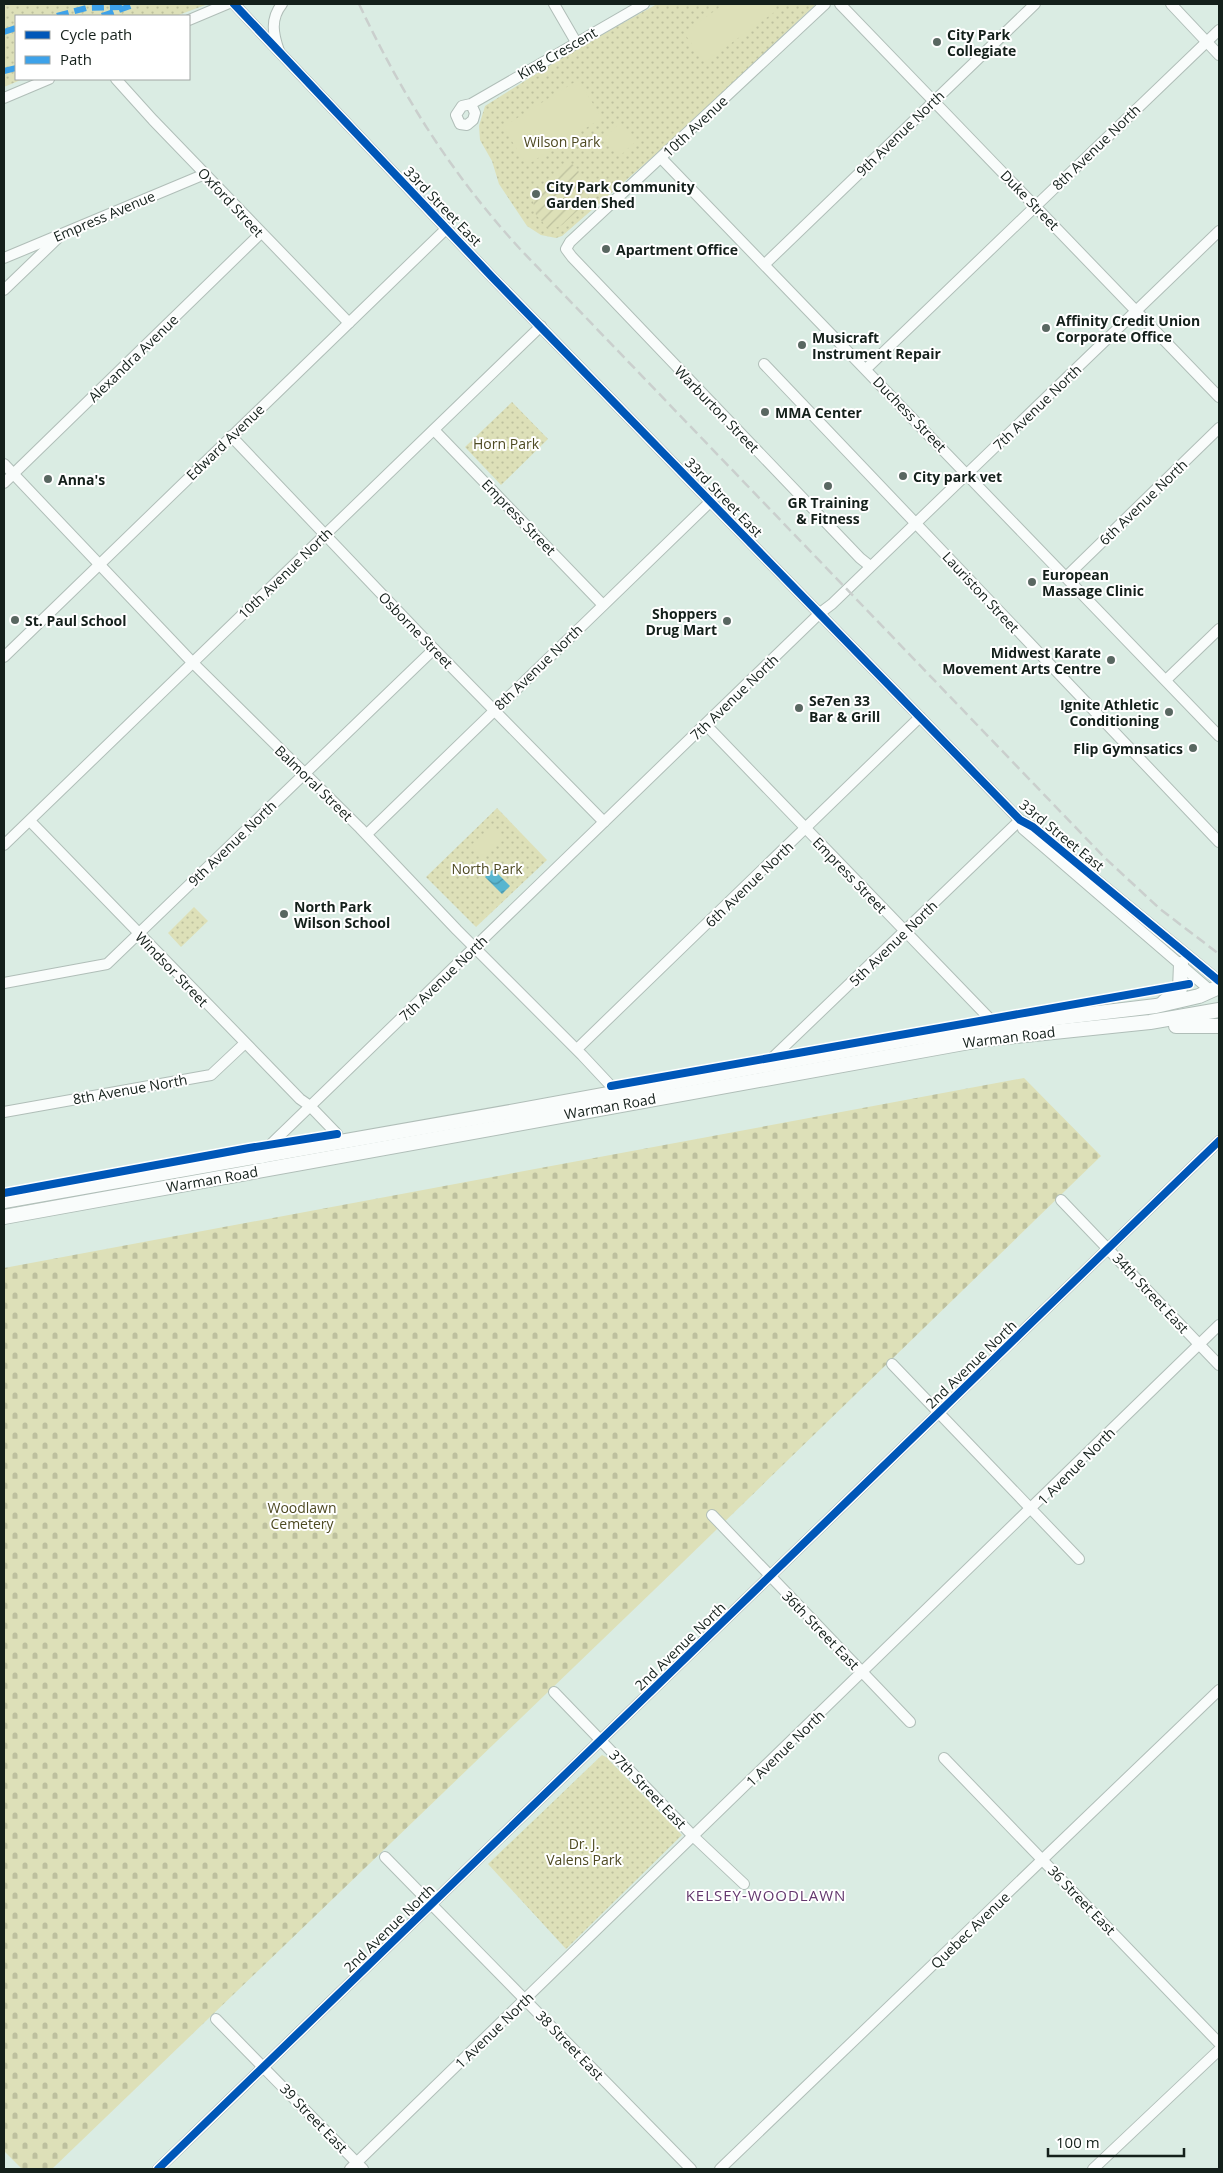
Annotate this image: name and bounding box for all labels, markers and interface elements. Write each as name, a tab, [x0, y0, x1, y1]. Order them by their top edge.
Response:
legend	[15, 15, 190, 80]
street label: King Crescent	[514, 22, 600, 84]
text: Cycle path	[60, 24, 132, 44]
place label: City Park Collegiate	[947, 25, 1016, 60]
marker: City Park Collegiate	[931, 36, 943, 48]
text: Path	[60, 49, 92, 69]
street label: 9th Avenue North	[852, 86, 948, 180]
street label: 10th Avenue	[659, 91, 732, 161]
street label: 8th Avenue North	[1048, 100, 1144, 194]
park label: Wilson Park	[524, 132, 601, 151]
street label: 33rd Street East	[400, 162, 486, 250]
street label: Oxford Street	[194, 163, 268, 241]
street label: Duke Street	[997, 166, 1063, 234]
place label: City Park Community Garden Shed	[546, 177, 695, 212]
street label: Empress Avenue	[50, 186, 158, 246]
marker: City Park Community Garden Shed	[530, 188, 542, 200]
place label: Apartment Office	[616, 240, 738, 259]
marker: Apartment Office	[600, 243, 612, 255]
street label: Alexandra Avenue	[84, 310, 182, 406]
place label: Affinity Credit Union Corporate Office	[1056, 311, 1200, 346]
marker: Affinity Credit Union Corporate Office	[1040, 322, 1052, 334]
place label: Musicraft Instrument Repair	[812, 328, 941, 363]
marker: Musicraft Instrument Repair	[796, 339, 808, 351]
street label: 7th Avenue North	[989, 360, 1085, 454]
street label: Warburton Street	[671, 361, 763, 457]
street label: Duchess Street	[869, 372, 951, 456]
street label: Edward Avenue	[182, 400, 268, 484]
place label: MMA Center	[775, 403, 862, 422]
marker: MMA Center	[759, 406, 771, 418]
park label: Horn Park	[473, 434, 540, 453]
street label: 33rd Street East	[681, 453, 767, 541]
street label: 6th Avenue North	[1095, 455, 1191, 549]
place label: City park vet	[913, 467, 1002, 486]
place label: Anna's	[58, 470, 105, 489]
marker: City park vet	[897, 470, 909, 482]
marker: Anna's	[42, 473, 54, 485]
street label: Empress Street	[478, 475, 560, 559]
marker: GR Training & Fitness	[822, 480, 834, 492]
place label: GR Training & Fitness	[788, 493, 868, 528]
street label: 10th Avenue North	[234, 523, 336, 623]
street label: Lauriston Street	[938, 547, 1024, 637]
place label: European Massage Clinic	[1042, 565, 1144, 600]
marker: European Massage Clinic	[1026, 576, 1038, 588]
street label: Osborne Street	[375, 588, 457, 672]
place label: Shoppers Drug Mart	[645, 604, 717, 639]
place label: St. Paul School	[25, 611, 127, 630]
marker: St. Paul School	[9, 614, 21, 626]
marker: Shoppers Drug Mart	[721, 615, 733, 627]
street label: 8th Avenue North	[490, 620, 586, 714]
place label: Midwest Karate Movement Arts Centre	[942, 643, 1101, 678]
street label: 7th Avenue North	[686, 650, 782, 744]
marker: Midwest Karate Movement Arts Centre	[1105, 654, 1117, 666]
place label: Se7en 33 Bar & Grill	[809, 691, 880, 726]
place label: Ignite Athletic Conditioning	[1060, 695, 1159, 730]
marker: Se7en 33 Bar & Grill	[793, 702, 805, 714]
marker: Ignite Athletic Conditioning	[1163, 706, 1175, 718]
place label: Flip Gymnsatics	[1073, 739, 1183, 758]
street label: Balmoral Street	[271, 741, 357, 825]
marker: Flip Gymnsatics	[1187, 742, 1199, 754]
street label: 33rd Street East	[1016, 795, 1108, 875]
street label: 9th Avenue North	[184, 796, 280, 890]
street label: Empress Street	[809, 833, 891, 917]
street label: 6th Avenue North	[701, 837, 797, 931]
park label: North Park	[451, 859, 523, 878]
street label: 5th Avenue North	[845, 896, 941, 990]
place label: North Park Wilson School	[294, 897, 390, 932]
marker: North Park Wilson School	[278, 908, 290, 920]
street label: Windsor Street	[131, 927, 213, 1011]
street label: 7th Avenue North	[395, 931, 491, 1025]
street label: Warman Road	[962, 1022, 1056, 1052]
street label: 8th Avenue North	[71, 1070, 189, 1108]
street label: Warman Road	[563, 1089, 657, 1123]
street label: Warman Road	[165, 1162, 259, 1196]
street label: 34th Street East	[1109, 1249, 1193, 1337]
street label: 2nd Avenue North	[921, 1316, 1021, 1412]
street label: 1 Avenue North	[1033, 1423, 1119, 1509]
park label: Woodlawn Cemetery	[267, 1498, 337, 1533]
street label: 36th Street East	[778, 1586, 864, 1674]
street label: 2nd Avenue North	[630, 1598, 730, 1694]
street label: 1 Avenue North	[742, 1706, 828, 1790]
street label: 37th Street East	[605, 1745, 691, 1833]
park label: Dr. J. Valens Park	[546, 1834, 622, 1869]
street label: 36 Street East	[1044, 1861, 1120, 1939]
street label: 2nd Avenue North	[339, 1880, 439, 1976]
district label: KELSEY-WOODLAWN	[686, 1885, 846, 1905]
street label: Quebec Avenue	[926, 1887, 1014, 1973]
street label: 1 Avenue North	[451, 1988, 537, 2072]
street label: 38 Street East	[532, 2006, 608, 2084]
street label: 39 Street East	[276, 2079, 352, 2157]
scale bar	[1048, 2126, 1184, 2158]
text: 100 m	[1056, 2132, 1100, 2152]

